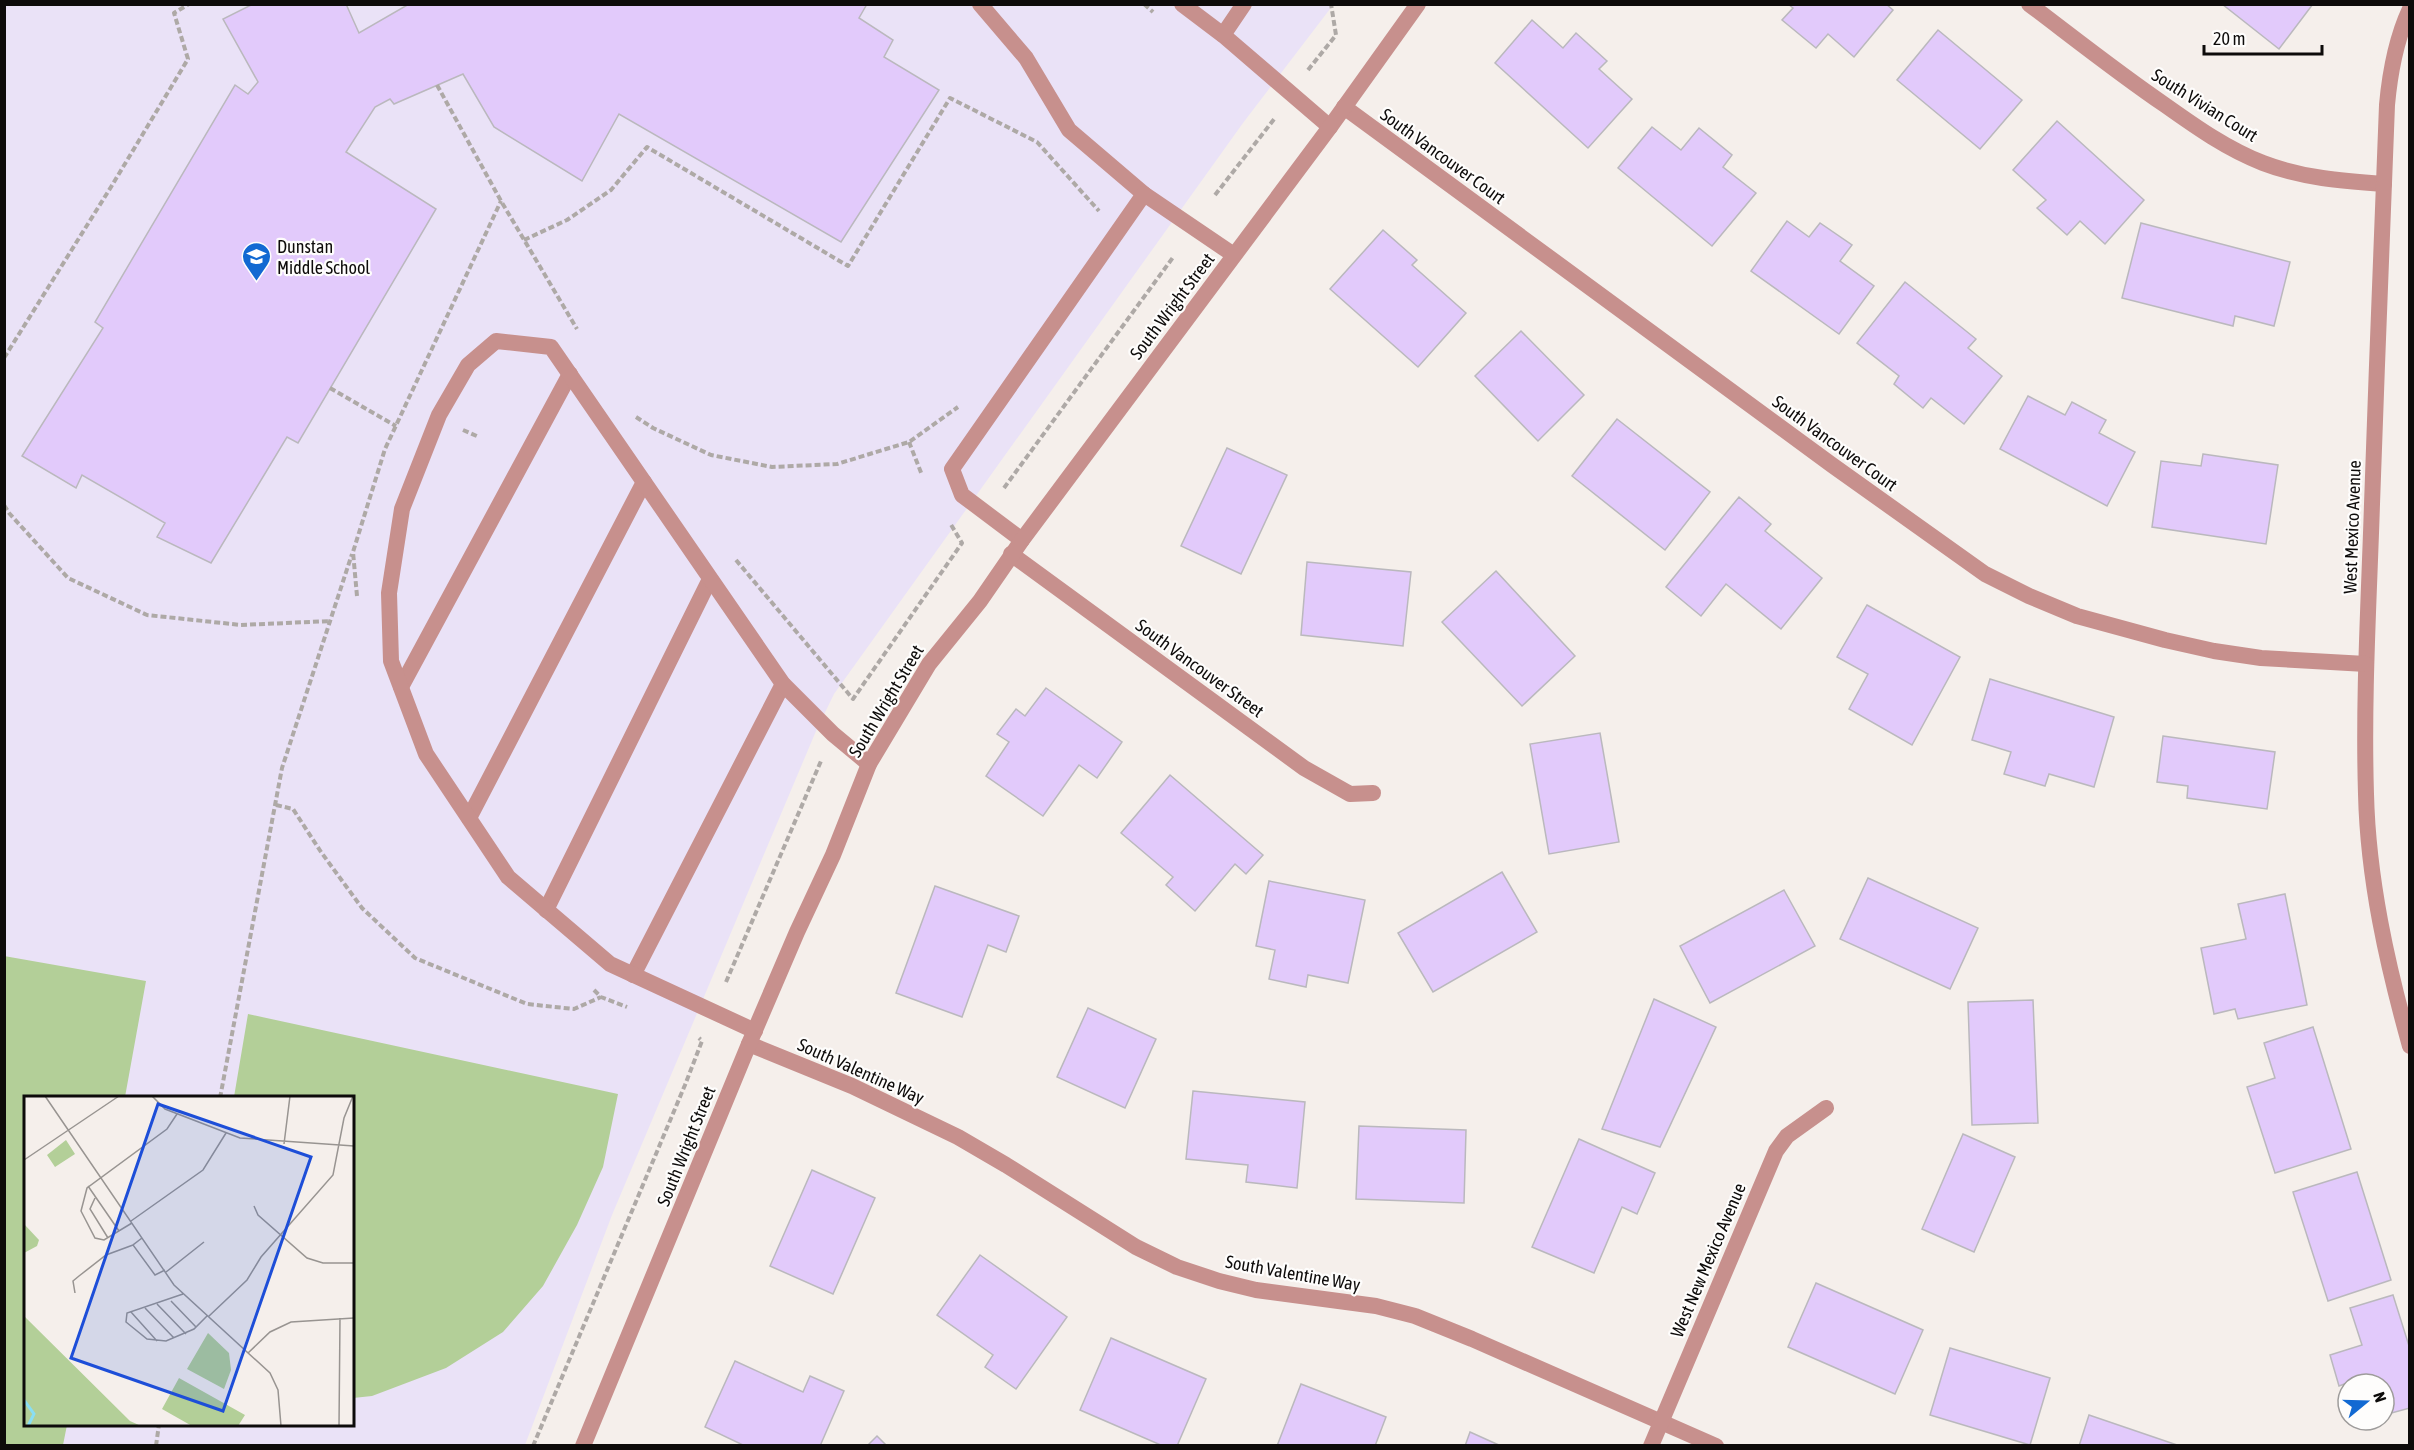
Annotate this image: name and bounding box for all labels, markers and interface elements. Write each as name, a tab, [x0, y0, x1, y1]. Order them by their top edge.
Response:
scale bar	[2204, 18, 2322, 56]
text: 20 m	[2213, 28, 2245, 49]
street label: South Vivian Court	[2148, 64, 2262, 146]
street label: South Vancouver Court	[1377, 104, 1509, 208]
place label: Dunstan Middle School	[277, 236, 370, 278]
school or university icon: Dunstan Middle School	[240, 240, 272, 282]
street label: South Wright Street	[1125, 249, 1219, 363]
street label: South Vancouver Court	[1769, 391, 1901, 495]
street label: West Mexico Avenue	[2339, 460, 2365, 594]
street label: South Vancouver Street	[1132, 615, 1268, 721]
street label: South Wright Street	[844, 641, 928, 761]
street label: South Valentine Way	[795, 1034, 927, 1108]
street label: South Wright Street	[652, 1083, 720, 1209]
inset map	[24, 1096, 354, 1426]
street label: West New Mexico Avenue	[1666, 1180, 1750, 1340]
street label: South Valentine Way	[1224, 1251, 1362, 1295]
north arrow	[2336, 1372, 2396, 1432]
text: N	[2370, 1390, 2390, 1405]

